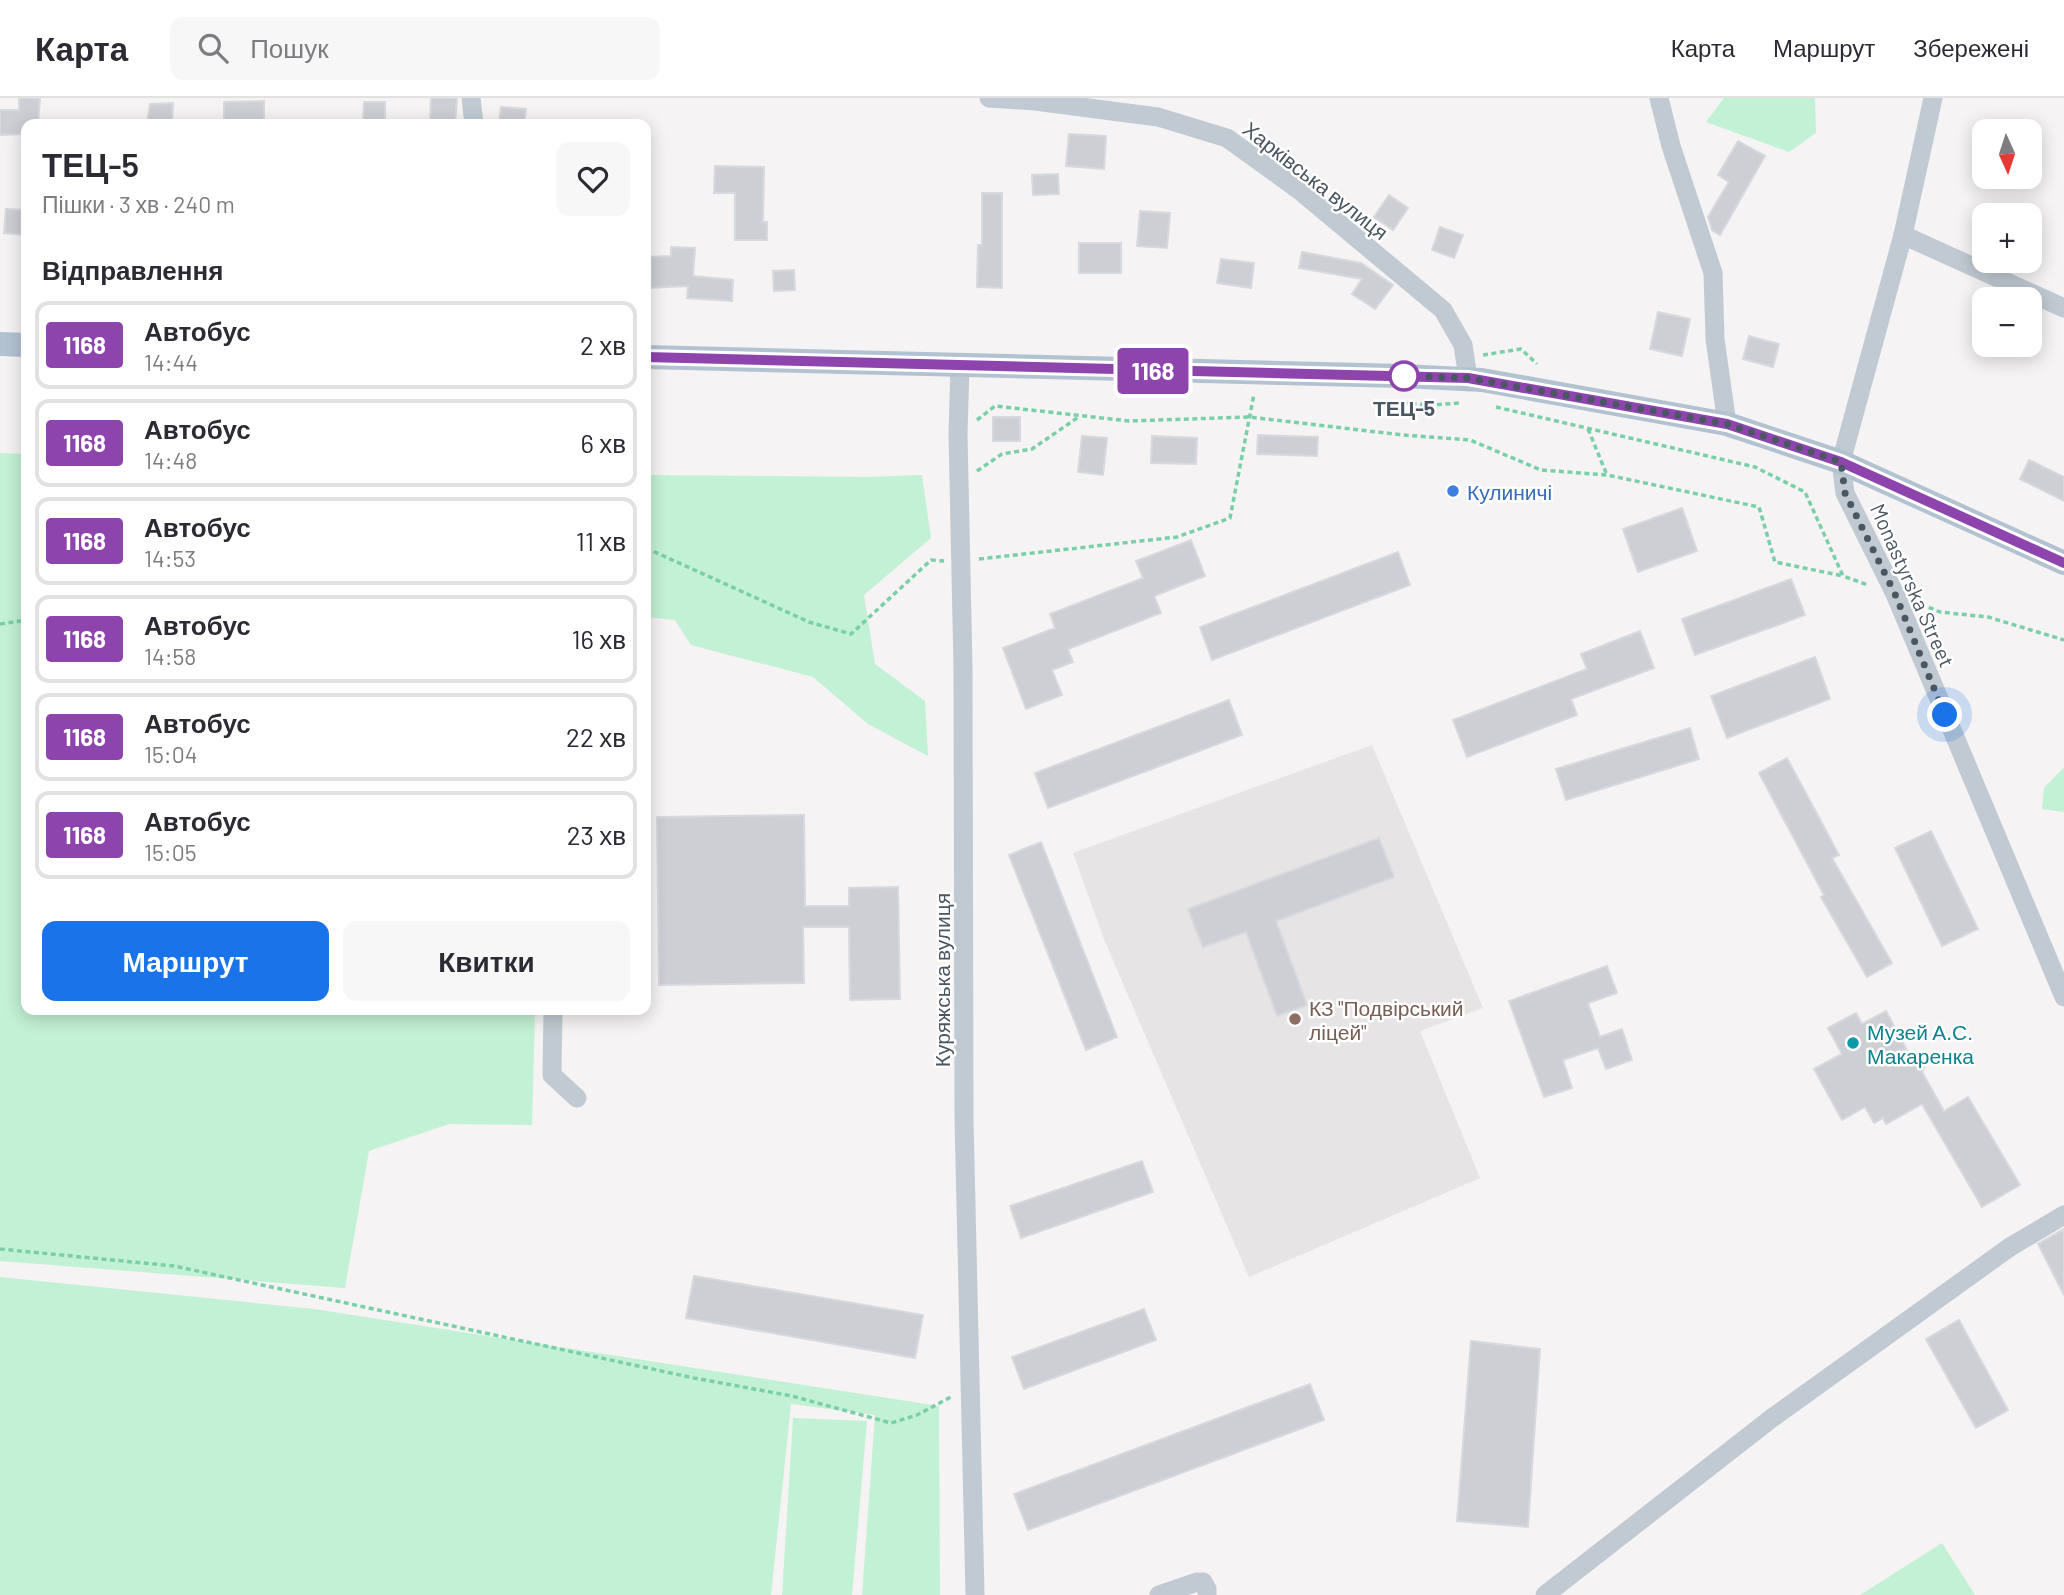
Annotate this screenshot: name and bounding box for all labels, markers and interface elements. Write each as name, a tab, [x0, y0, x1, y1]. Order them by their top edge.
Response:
search box	[170, 17, 660, 80]
text: Карта	[35, 28, 128, 68]
icon: search	[194, 29, 232, 67]
text: Пошук	[250, 32, 329, 63]
text: Карта	[1671, 33, 1735, 62]
text: Маршрут	[1773, 33, 1875, 62]
text: Збережені	[1913, 33, 2029, 62]
street label: Харківська вулиця	[1238, 116, 1394, 244]
north arrow	[1972, 119, 2042, 189]
map controls	[1972, 119, 2042, 357]
button: heart	[556, 142, 630, 216]
text: ТЕЦ-5	[42, 144, 139, 184]
text: Пішки · 3 хв · 240 m	[42, 190, 235, 218]
button: +	[1972, 203, 2042, 273]
text: Відправлення	[42, 254, 223, 285]
button: −	[1972, 287, 2042, 357]
text: Автобус	[144, 315, 251, 346]
text: 2 хв	[580, 329, 626, 360]
text: 1168	[63, 330, 106, 359]
text: 14:44	[144, 348, 198, 376]
line badge: 1168	[1104, 348, 1202, 394]
text: 1168	[1131, 356, 1175, 385]
marker: ТЕЦ-5	[1389, 361, 1419, 391]
place label: ТЕЦ-5	[1373, 395, 1435, 420]
text: Автобус	[144, 413, 251, 444]
text: 6 хв	[581, 427, 626, 458]
text: 1168	[63, 428, 106, 457]
text: 14:48	[144, 446, 197, 474]
place label: Кулиничі	[1467, 479, 1552, 504]
marker: Кулиничі	[1445, 483, 1461, 499]
street label: Monastyrska Street	[1866, 499, 1960, 671]
text: Автобус	[144, 511, 251, 542]
text: 11 хв	[576, 525, 626, 556]
text: 1168	[63, 526, 106, 555]
text: 14:53	[144, 544, 196, 572]
text: Автобус	[144, 609, 251, 640]
text: 16 хв	[571, 623, 626, 654]
text: 1168	[63, 624, 106, 653]
text: 14:58	[144, 642, 196, 670]
your location	[1927, 697, 1962, 732]
text: Автобус	[144, 707, 251, 738]
text: 22 хв	[566, 721, 626, 752]
text: 1168	[63, 722, 106, 751]
text: 15:04	[144, 740, 197, 768]
text: Автобус	[144, 805, 251, 836]
text: 23 хв	[567, 819, 626, 850]
text: 1168	[63, 820, 106, 849]
text: 15:05	[144, 838, 197, 866]
street label: Куряжська вулиця	[929, 893, 954, 1067]
button: Маршрут	[42, 921, 329, 1001]
button: Квитки	[343, 921, 630, 1001]
place label: КЗ "Подвірський ліцей"	[1309, 995, 1464, 1044]
marker: КЗ "Подвірський ліцей"	[1287, 1011, 1303, 1027]
place label: Музей А.С. Макаренка	[1867, 1019, 1974, 1068]
marker: Музей А.С. Макаренка	[1845, 1035, 1861, 1051]

